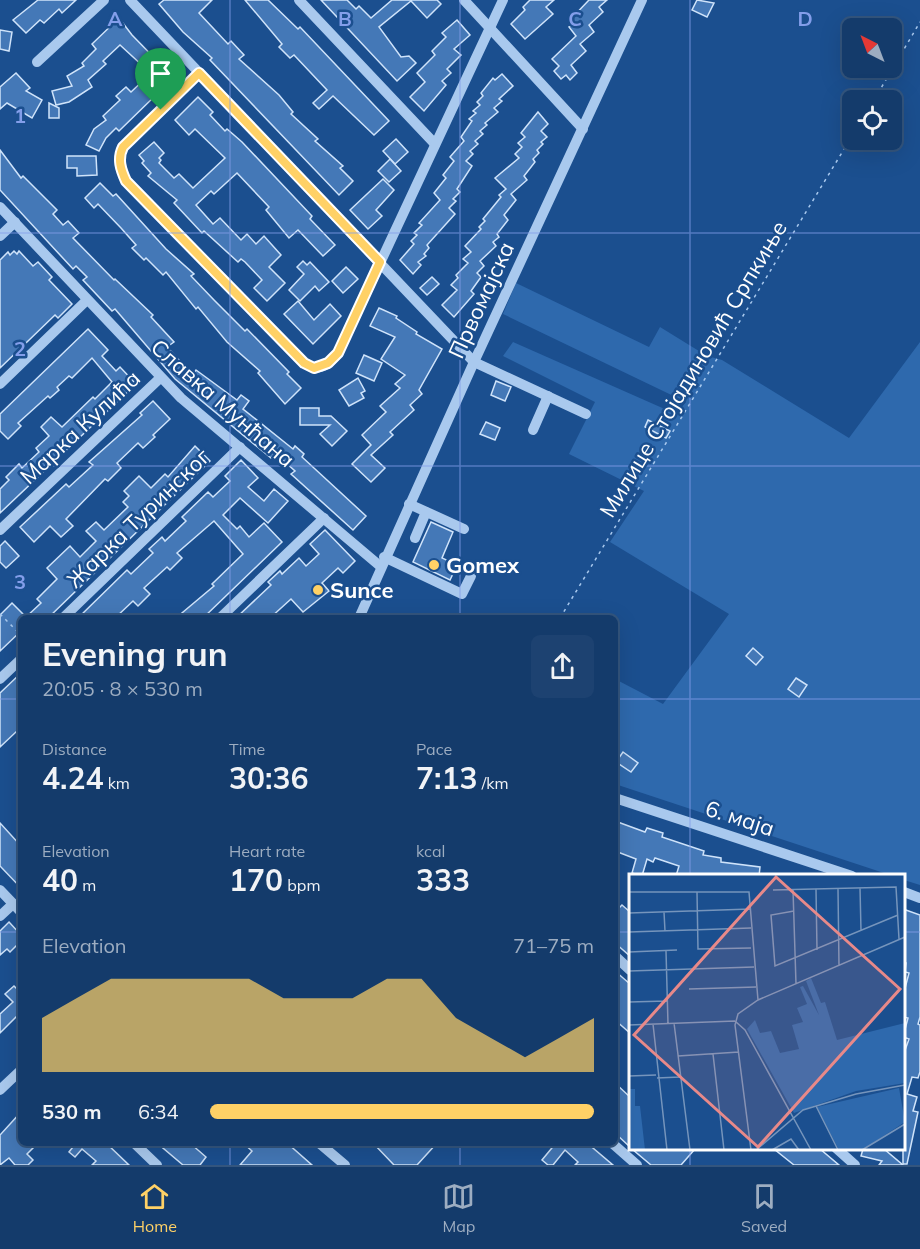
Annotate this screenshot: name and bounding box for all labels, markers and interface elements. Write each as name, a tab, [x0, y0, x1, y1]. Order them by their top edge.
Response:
text: A	[108, 6, 123, 31]
text: B	[338, 6, 352, 31]
text: C	[568, 6, 582, 31]
text: D	[797, 6, 813, 31]
north arrow	[842, 18, 902, 78]
map controls	[842, 18, 902, 150]
pin	[135, 48, 186, 110]
icon: arrive	[144, 57, 177, 90]
button: locate	[842, 90, 902, 150]
text: 1	[14, 103, 26, 128]
street label: Милице Стојадиновић Српкиње	[593, 216, 793, 522]
street label: Првомајска	[442, 237, 520, 363]
street label: Славка Мунћана	[145, 333, 301, 473]
text: 2	[14, 336, 26, 361]
street label: Марка Кулића	[14, 364, 146, 490]
street label: Жарка Туринског	[60, 442, 216, 594]
place label: Gomex	[446, 551, 520, 579]
marker: Gomex	[427, 558, 441, 572]
text: 3	[14, 569, 26, 594]
place label: Sunce	[330, 576, 394, 604]
marker: Sunce	[311, 583, 325, 597]
text: Evening run	[42, 633, 228, 674]
button: share	[531, 635, 594, 698]
text: 20:05 · 8 × 530 m	[42, 676, 203, 701]
text: Distance	[42, 739, 107, 759]
text: Time	[229, 739, 265, 759]
text: Pace	[416, 739, 452, 759]
text: 4.24	[42, 759, 103, 797]
text: 30:36	[229, 759, 308, 797]
text: 7:13	[416, 759, 477, 797]
text: km	[103, 773, 130, 793]
text: /km	[477, 773, 508, 793]
street label: 6. маја	[702, 794, 778, 842]
text: Elevation	[42, 841, 110, 861]
text: Heart rate	[229, 841, 305, 861]
text: kcal	[416, 841, 445, 861]
text: 40	[42, 861, 78, 899]
text: 170	[229, 861, 283, 899]
text: 333	[416, 861, 470, 899]
inset map	[629, 874, 905, 1150]
text: m	[78, 875, 96, 895]
text: bpm	[283, 875, 320, 895]
text: Elevation	[42, 933, 127, 958]
text: 71–75 m	[513, 933, 594, 958]
text: 530 m	[42, 1099, 101, 1124]
text: 6:34	[138, 1099, 179, 1124]
tab: Home	[133, 1180, 177, 1236]
tab: Map	[442, 1180, 475, 1236]
tab: Saved	[741, 1180, 787, 1236]

